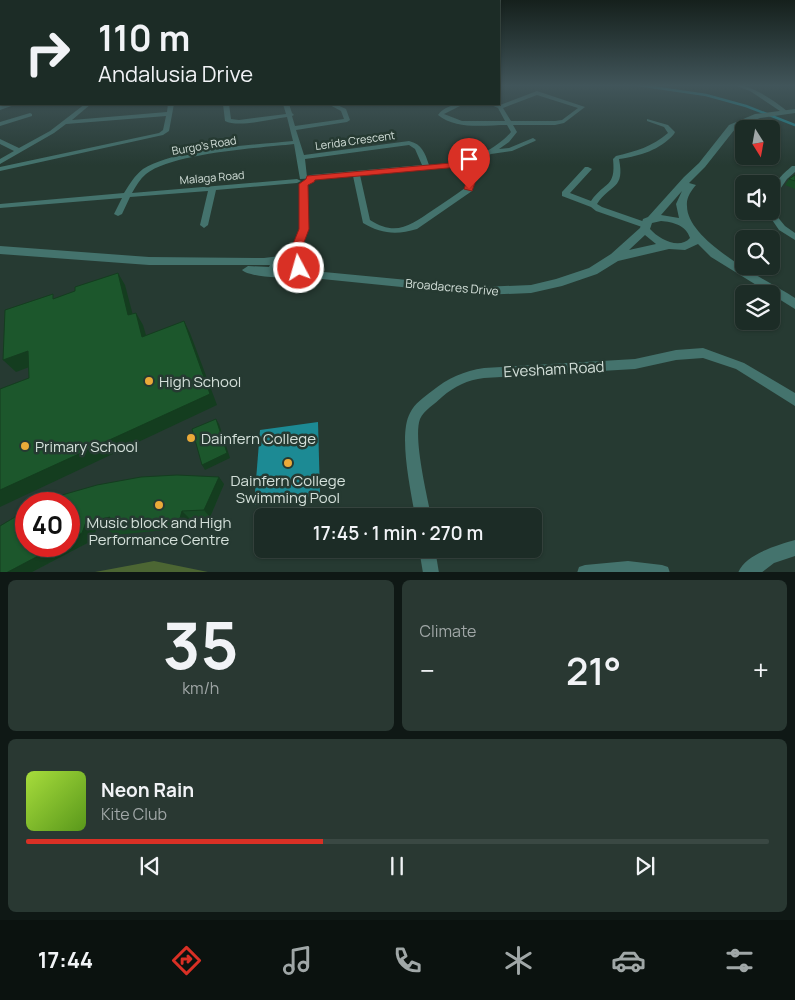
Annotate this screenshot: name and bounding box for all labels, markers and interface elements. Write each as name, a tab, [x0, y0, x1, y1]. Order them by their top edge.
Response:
text: 110 m	[98, 14, 190, 62]
icon: right	[15, 20, 80, 85]
text: Andalusia Drive	[98, 59, 253, 89]
north arrow	[735, 120, 780, 165]
map controls	[735, 120, 780, 330]
street label: Lerida Crescent	[314, 127, 396, 153]
street label: Burgo's Road	[170, 132, 238, 158]
pin	[448, 138, 490, 189]
icon: arrive	[455, 145, 483, 173]
street label: Malaga Road	[179, 167, 245, 187]
button: sound	[735, 175, 780, 220]
button: search	[735, 230, 780, 275]
position arrow	[272, 241, 324, 293]
street label: Broadacres Drive	[405, 274, 499, 300]
button: layers	[735, 285, 780, 330]
street label: Evesham Road	[503, 356, 605, 382]
place label: High School	[159, 371, 241, 392]
marker: High School	[143, 375, 155, 387]
place label: Dainfern College	[201, 428, 316, 449]
marker: Dainfern College	[185, 432, 197, 444]
place label: Primary School	[35, 436, 138, 457]
marker: Primary School	[19, 440, 31, 452]
marker: Dainfern College Swimming Pool	[282, 457, 294, 469]
place label: Dainfern College Swimming Pool	[231, 470, 346, 508]
speed limit sign: 40	[15, 492, 80, 557]
marker: Music block and High Performance Centre	[153, 499, 165, 511]
place label: Music block and High Performance Centre	[87, 512, 232, 550]
text: 17:45 · 1 min · 270 m	[313, 520, 483, 546]
text: 35	[163, 600, 239, 689]
text: Climate	[420, 620, 476, 642]
text: 21°	[566, 644, 621, 696]
text: −	[420, 651, 435, 689]
text: +	[753, 651, 769, 689]
text: km/h	[182, 677, 219, 699]
text: Neon Rain	[101, 777, 194, 803]
text: Kite Club	[101, 803, 167, 825]
icon: previous	[136, 852, 164, 880]
icon: pause	[383, 852, 411, 880]
icon: next	[631, 852, 659, 880]
icon: directions	[169, 943, 204, 978]
icon: music	[280, 943, 315, 978]
icon: phone	[390, 943, 425, 978]
icon: climate	[501, 943, 536, 978]
icon: car	[611, 943, 646, 978]
icon: filters	[722, 943, 757, 978]
text: 17:44	[38, 945, 93, 975]

